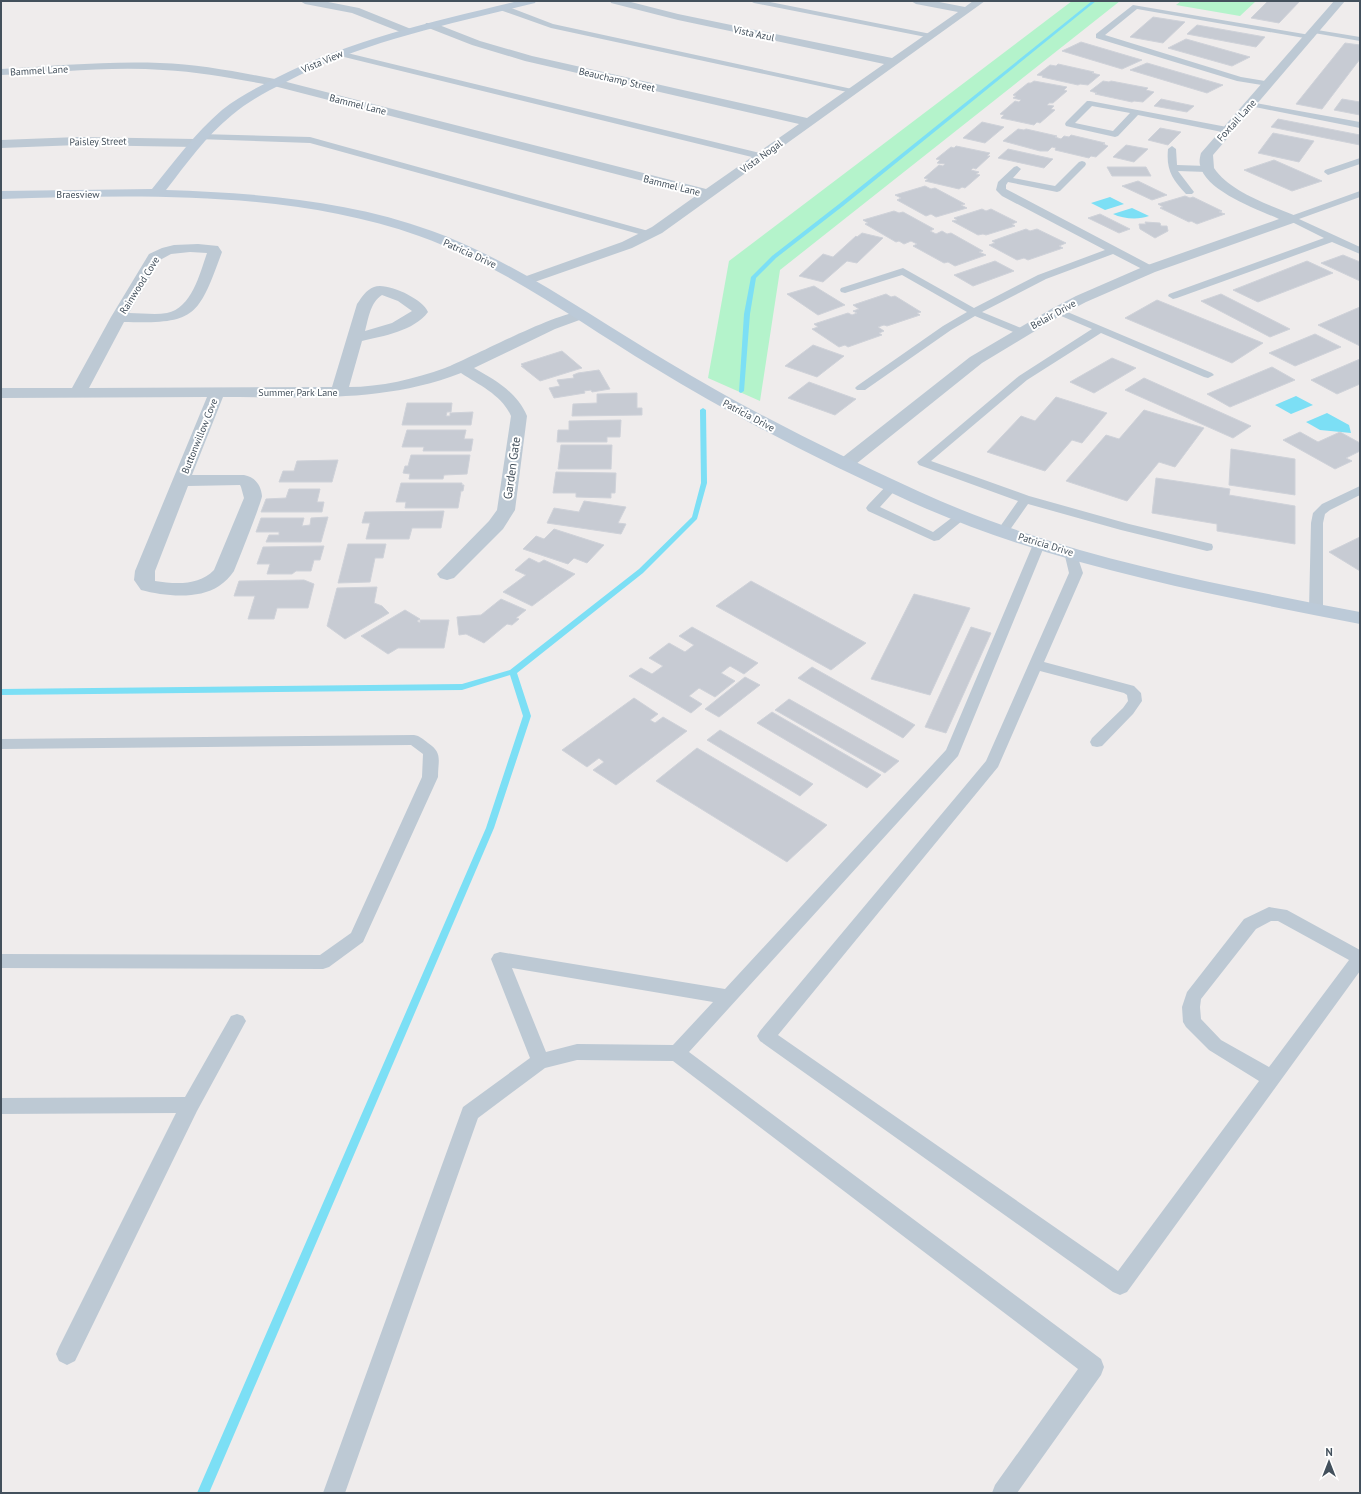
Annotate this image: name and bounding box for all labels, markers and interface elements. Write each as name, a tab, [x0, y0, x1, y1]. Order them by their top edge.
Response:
street label: Vista Azul	[731, 23, 776, 44]
street label: Vista View	[298, 47, 346, 76]
street label: Bammel Lane	[10, 62, 68, 79]
street label: Beauchamp Street	[577, 64, 657, 95]
street label: Bammel Lane	[328, 91, 388, 118]
street label: Foxtail Lane	[1214, 96, 1259, 144]
street label: Paisley Street	[69, 134, 127, 148]
street label: Vista Nogal	[737, 137, 785, 177]
street label: Bammel Lane	[642, 172, 702, 199]
street label: Braesview	[56, 188, 100, 201]
street label: Patricia Drive	[441, 236, 498, 271]
street label: Rainwood Cove	[117, 254, 162, 316]
street label: Belair Drive	[1028, 297, 1078, 332]
street label: Summer Park Lane	[258, 386, 338, 399]
street label: Patricia Drive	[721, 396, 777, 435]
street label: Buttonwillow Cove	[178, 397, 220, 476]
street label: Garden Gate	[500, 436, 523, 500]
street label: Patricia Drive	[1017, 530, 1075, 559]
north arrow	[1309, 1442, 1349, 1482]
text: N	[1325, 1445, 1333, 1459]

